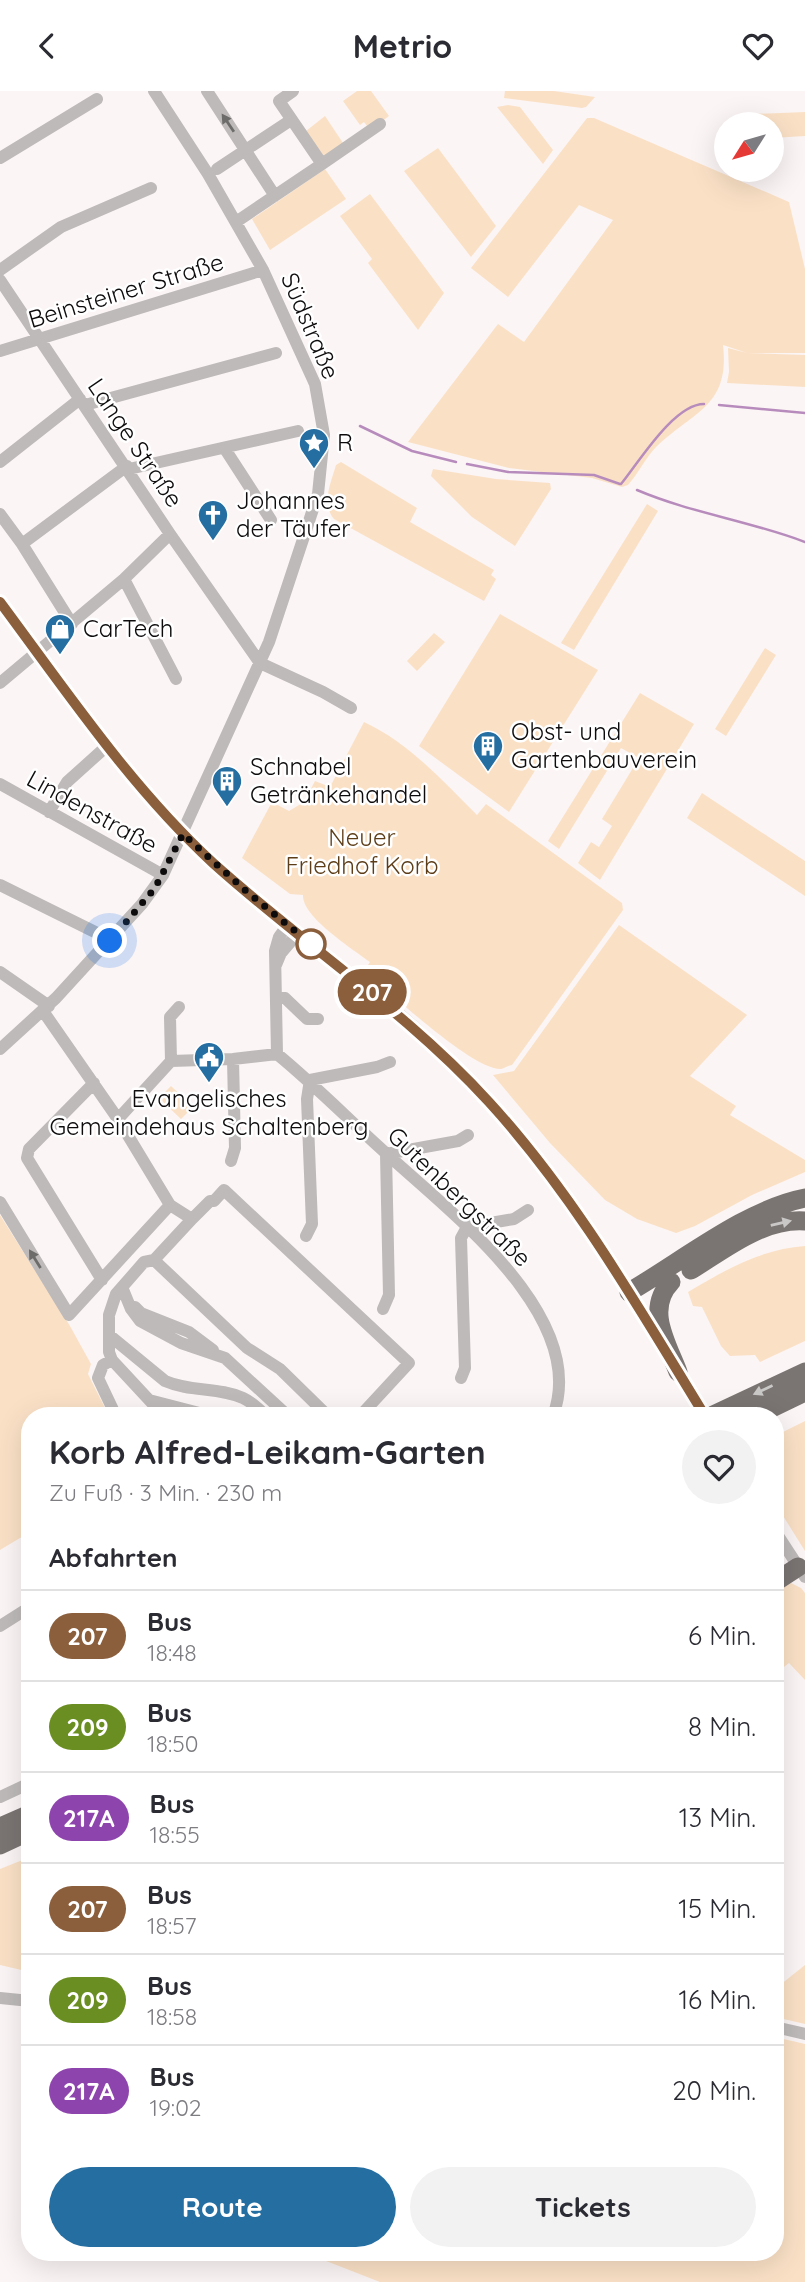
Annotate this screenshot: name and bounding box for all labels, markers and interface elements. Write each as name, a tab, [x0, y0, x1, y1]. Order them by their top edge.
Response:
text: Metrio	[353, 26, 452, 66]
icon: back	[28, 27, 66, 65]
icon: heart	[739, 27, 777, 65]
north arrow	[714, 112, 784, 182]
map controls	[714, 112, 784, 182]
one-way arrow	[221, 114, 235, 132]
street label: Beinsteiner Straße	[24, 246, 227, 334]
street label: Südstraße	[275, 268, 347, 383]
street label: Lange Straße	[82, 372, 190, 513]
place icon: R	[297, 426, 331, 470]
place label: R	[337, 427, 353, 457]
place label: Johannes der Täufer	[236, 485, 351, 543]
church icon: Johannes der Täufer	[196, 498, 230, 542]
shop icon: CarTech	[43, 612, 77, 656]
place label: CarTech	[83, 613, 173, 643]
place label: Obst- und Gartenbauverein	[511, 716, 697, 774]
building icon: Obst- und Gartenbauverein	[471, 729, 505, 773]
place label: Schnabel Getränkehandel	[250, 751, 427, 809]
street label: Lindenstraße	[22, 763, 163, 859]
building icon: Schnabel Getränkehandel	[210, 764, 244, 808]
park label: Neuer Friedhof Korb	[285, 822, 439, 880]
your location	[92, 923, 127, 958]
unlabelled marker	[296, 929, 326, 959]
line badge: 207	[332, 969, 412, 1015]
text: 207	[352, 977, 392, 1007]
public building icon: Evangelisches Gemeindehaus Schaltenberg	[192, 1040, 226, 1084]
place label: Evangelisches Gemeindehaus Schaltenberg	[49, 1083, 369, 1141]
street label: Gutenbergstraße	[381, 1120, 538, 1273]
one-way arrow	[770, 1217, 792, 1228]
one-way arrow	[28, 1249, 41, 1268]
one-way arrow	[753, 1385, 774, 1396]
button: heart	[682, 1430, 756, 1504]
text: Korb Alfred-Leikam-Garten	[49, 1431, 486, 1472]
text: Zu Fuß · 3 Min. · 230 m	[49, 1478, 282, 1507]
text: Abfahrten	[49, 1541, 178, 1574]
text: Bus	[147, 1605, 192, 1638]
text: 6 Min.	[688, 1619, 756, 1652]
text: 207	[67, 1621, 108, 1651]
text: 18:48	[147, 1638, 197, 1667]
text: Bus	[147, 1696, 192, 1729]
text: 8 Min.	[688, 1710, 756, 1743]
text: 209	[66, 1712, 109, 1742]
text: 18:50	[147, 1729, 198, 1758]
text: Bus	[150, 1787, 194, 1820]
text: 13 Min.	[679, 1801, 756, 1834]
text: 217A	[63, 1803, 115, 1833]
text: 18:55	[150, 1820, 200, 1849]
text: Bus	[147, 1878, 192, 1911]
text: 15 Min.	[678, 1892, 756, 1925]
text: 207	[67, 1894, 108, 1924]
text: 18:57	[147, 1911, 197, 1940]
text: Bus	[147, 1969, 192, 2002]
text: 16 Min.	[678, 1983, 756, 2016]
text: 209	[66, 1985, 109, 2015]
text: 18:58	[147, 2002, 197, 2031]
text: Bus	[150, 2060, 194, 2093]
text: 20 Min.	[672, 2074, 756, 2107]
text: 217A	[63, 2076, 115, 2106]
text: 19:02	[150, 2093, 202, 2122]
button: Route	[49, 2167, 396, 2247]
button: Tickets	[410, 2167, 756, 2247]

